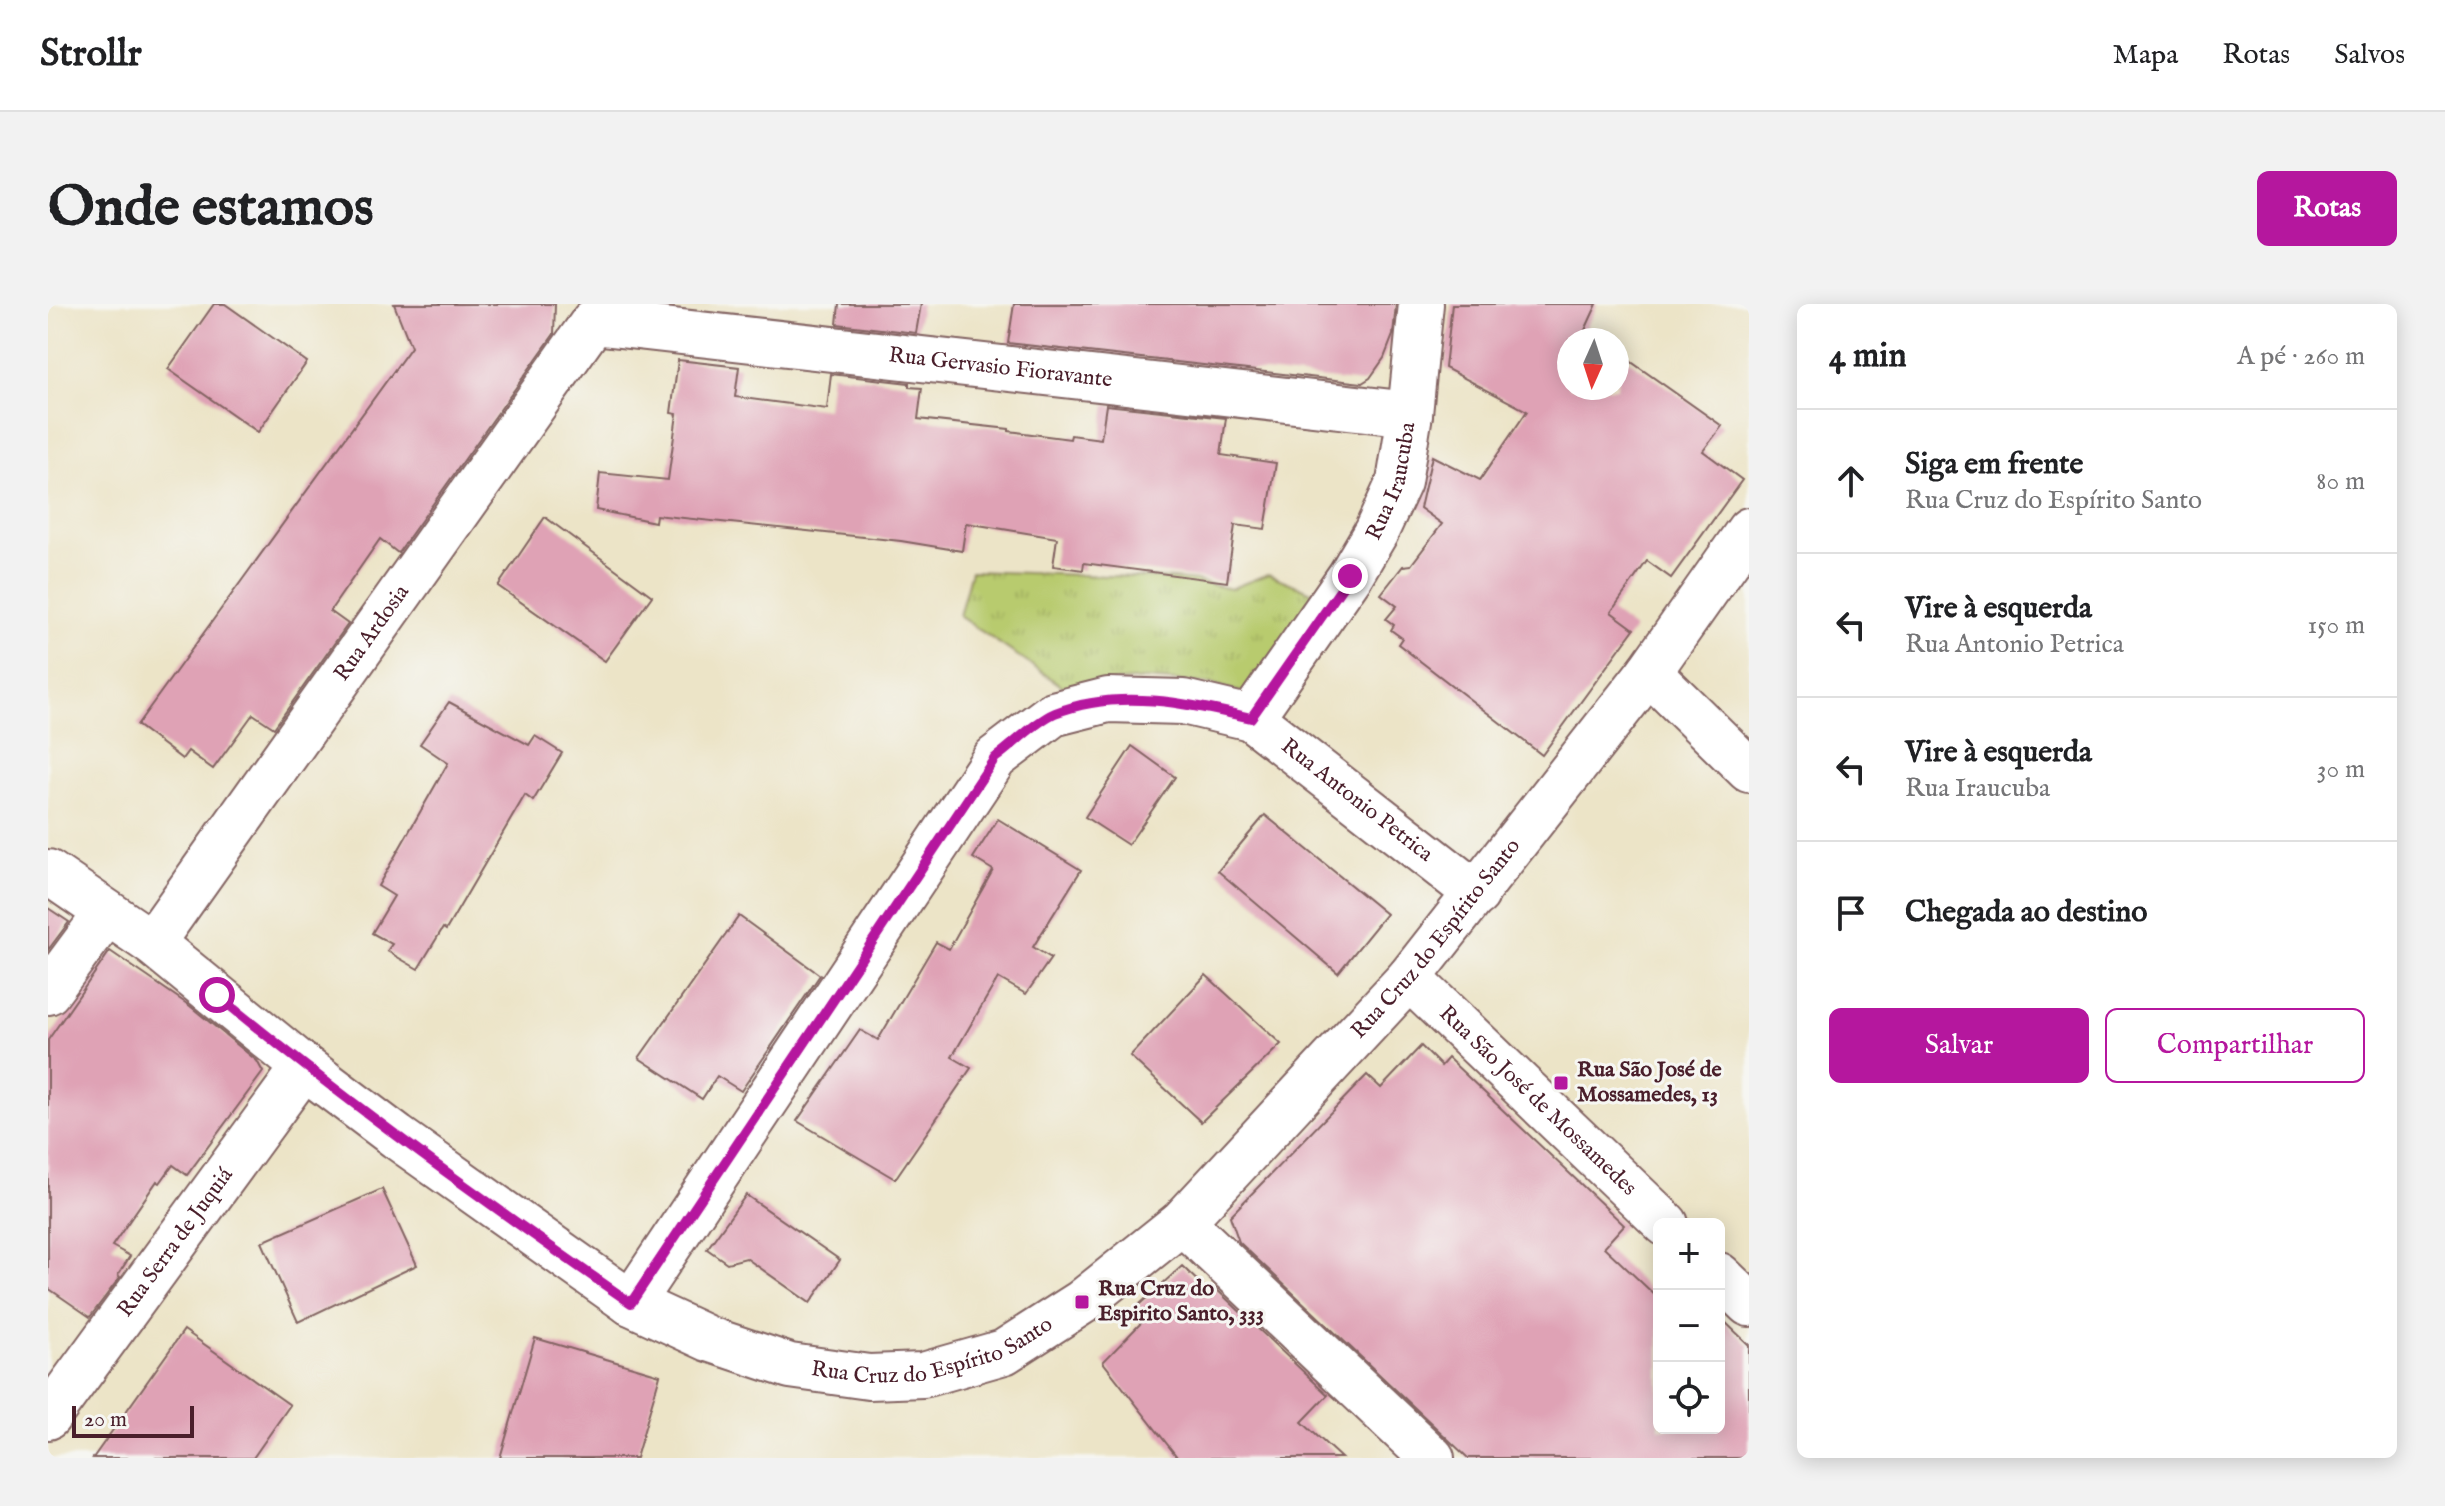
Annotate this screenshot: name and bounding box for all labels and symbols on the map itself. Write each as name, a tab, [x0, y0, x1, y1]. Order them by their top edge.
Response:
north arrow	[1557, 328, 1629, 400]
street label: Rua Gervasio Fioravante	[887, 341, 1114, 394]
street label: Rua Iraucuba	[1360, 420, 1423, 545]
route end	[1332, 558, 1368, 594]
street label: Rua Ardosia	[328, 579, 416, 687]
street label: Rua Antonio Petrica	[1275, 732, 1439, 869]
street label: Rua Cruz do Espírito Santo	[1345, 833, 1527, 1045]
route start	[199, 977, 235, 1013]
street label: Rua São José de Mossamedes	[1433, 1000, 1642, 1202]
place label: Rua São José de Mossamedes, 13	[1577, 1056, 1722, 1109]
marker: Rua São José de Mossamedes, 13	[1552, 1074, 1570, 1092]
street label: Rua Serra de Juquiá	[112, 1162, 240, 1323]
place label: Rua Cruz do Espirito Santo, 333	[1098, 1275, 1264, 1328]
marker: Rua Cruz do Espirito Santo, 333	[1073, 1293, 1091, 1311]
street label: Rua Cruz do Espírito Santo	[809, 1310, 1058, 1391]
scale bar	[72, 1402, 194, 1438]

